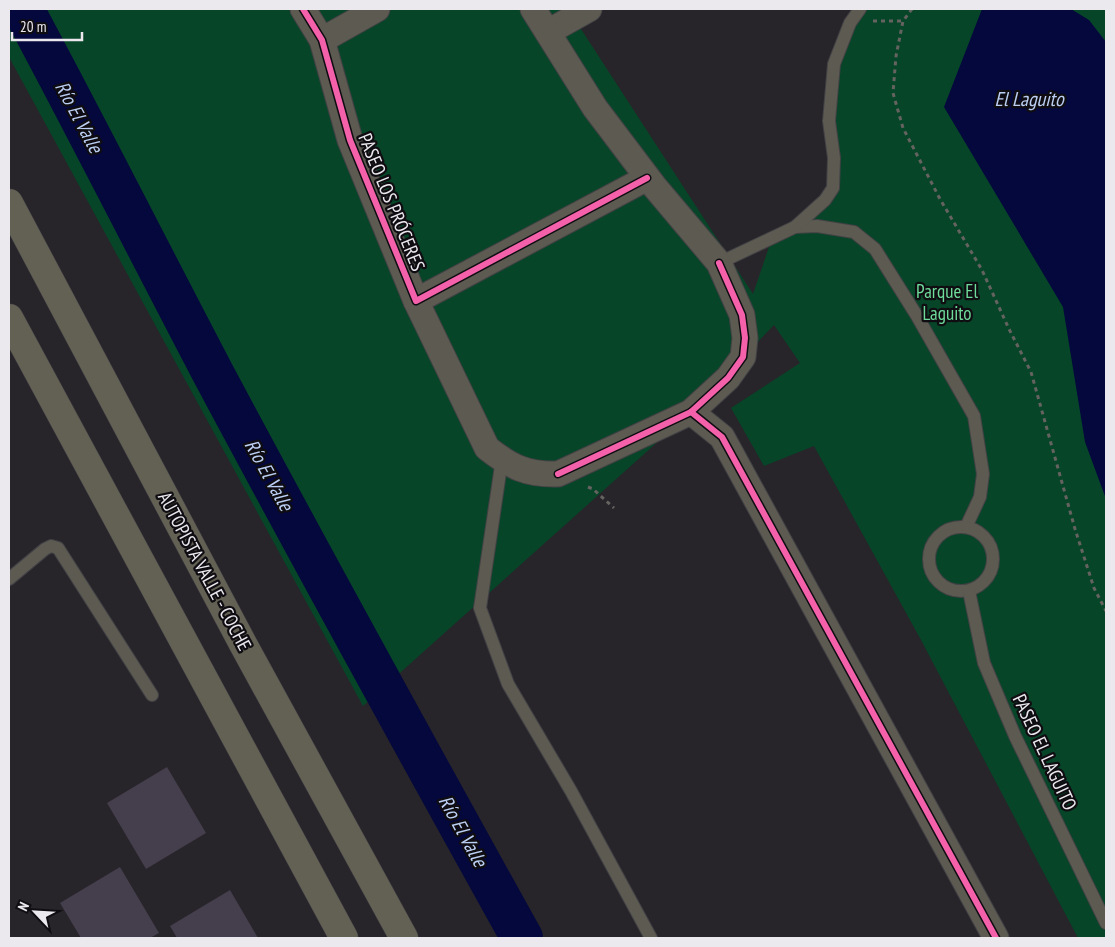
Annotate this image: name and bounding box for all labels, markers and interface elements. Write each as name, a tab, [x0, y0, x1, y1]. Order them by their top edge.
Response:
scale bar	[12, 10, 82, 42]
text: 20 m	[20, 17, 46, 36]
water label: Río El Valle	[49, 77, 110, 159]
water label: El Laguito	[994, 86, 1065, 112]
street label: PASEO LOS PRÓCERES	[353, 130, 431, 274]
park label: Parque El Laguito	[916, 279, 978, 325]
water label: Río El Valle	[239, 435, 300, 517]
street label: AUTOPISTA VALLE - COCHE	[153, 487, 257, 655]
street label: PASEO EL LAGUITO	[1008, 690, 1082, 814]
water label: Río El Valle	[433, 791, 494, 873]
north arrow	[10, 887, 60, 937]
text: N	[13, 899, 33, 914]

